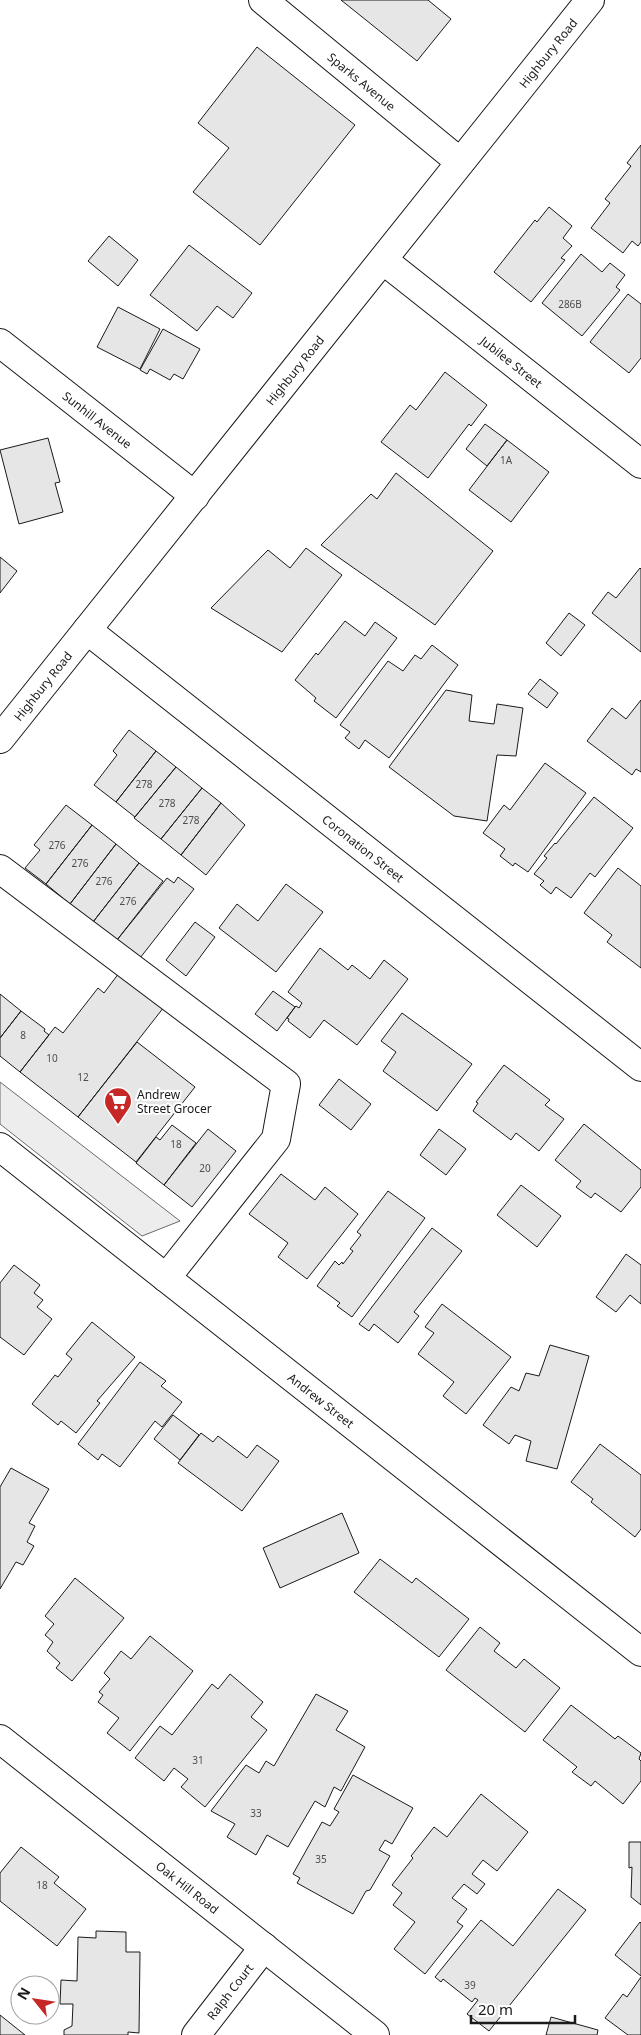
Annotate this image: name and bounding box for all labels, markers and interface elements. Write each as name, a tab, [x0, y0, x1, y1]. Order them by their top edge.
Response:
street label: Highbury Road	[515, 14, 581, 91]
street label: Sparks Avenue	[324, 48, 400, 114]
house number: 286B	[558, 297, 582, 311]
street label: Jubilee Street	[476, 331, 547, 392]
street label: Highbury Road	[261, 332, 328, 409]
street label: Sunhill Avenue	[59, 387, 136, 452]
house number: 1A	[500, 453, 513, 467]
street label: Highbury Road	[9, 647, 75, 724]
house number: 278	[135, 777, 153, 791]
house number: 278	[158, 796, 176, 810]
street label: Coronation Street	[319, 810, 408, 886]
house number: 278	[182, 813, 200, 827]
house number: 276	[48, 838, 66, 852]
house number: 276	[71, 856, 89, 870]
house number: 276	[95, 874, 113, 888]
house number: 276	[119, 894, 137, 908]
house number: 8	[20, 1028, 26, 1042]
house number: 10	[46, 1051, 58, 1065]
house number: 12	[77, 1070, 89, 1084]
supermarket icon: Andrew Street Grocer	[103, 1086, 133, 1125]
place label: Andrew Street Grocer	[137, 1086, 212, 1117]
house number: 18	[170, 1137, 182, 1151]
house number: 20	[199, 1161, 211, 1175]
street label: Andrew Street	[285, 1369, 358, 1432]
house number: 31	[192, 1753, 204, 1767]
house number: 33	[250, 1806, 262, 1820]
house number: 35	[315, 1852, 327, 1866]
street label: Oak Hill Road	[153, 1857, 223, 1917]
house number: 18	[36, 1878, 48, 1892]
street label: Ralph Court	[202, 1959, 257, 2023]
north arrow	[10, 1975, 60, 2025]
house number: 39	[464, 1978, 476, 1992]
text: N	[12, 1984, 34, 2003]
scale bar	[471, 1992, 575, 2024]
text: 20 m	[478, 1999, 513, 2019]

